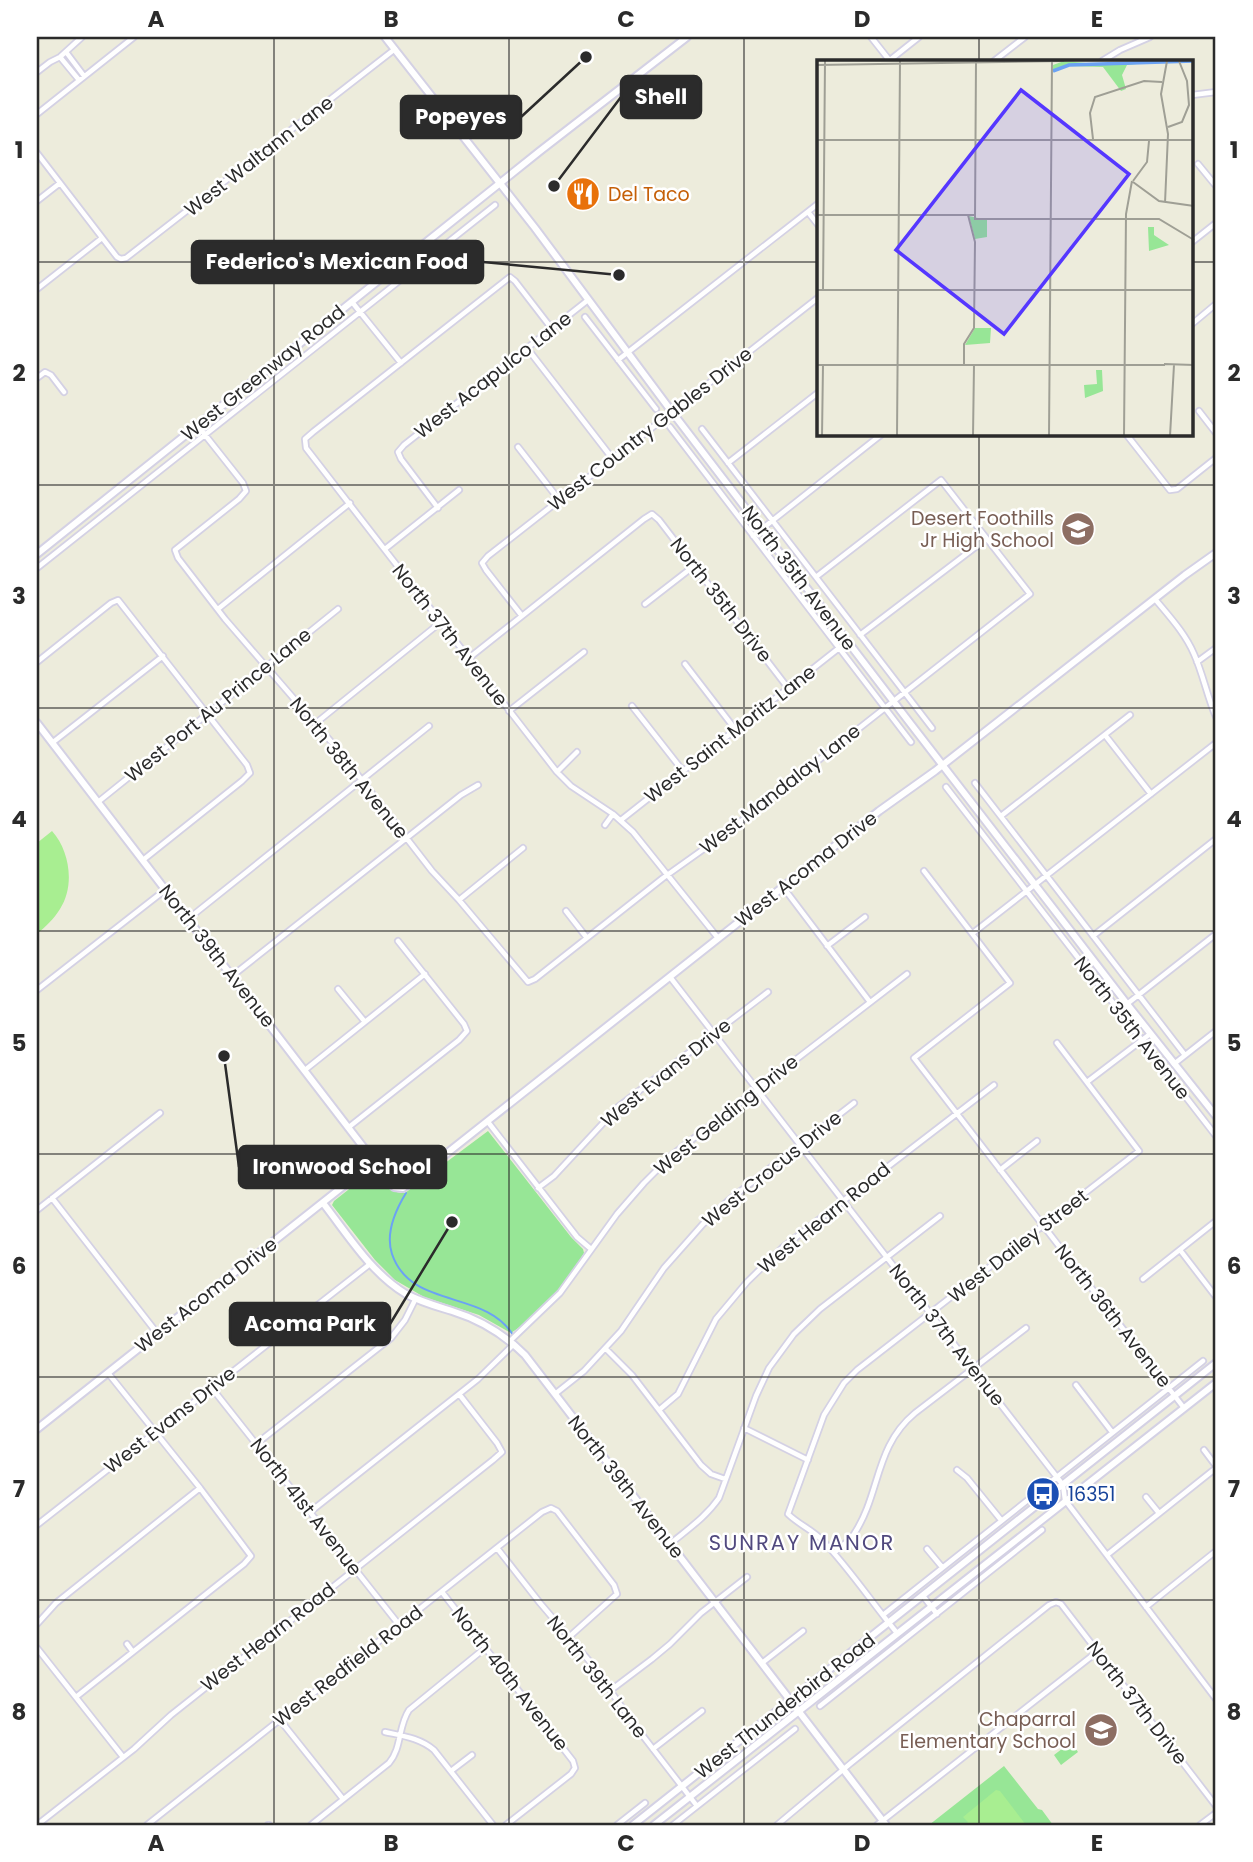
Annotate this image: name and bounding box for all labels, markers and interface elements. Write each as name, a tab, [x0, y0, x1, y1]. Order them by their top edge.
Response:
text: A	[148, 3, 165, 35]
text: B	[383, 3, 399, 35]
text: C	[617, 3, 635, 35]
text: D	[854, 3, 870, 35]
text: E	[1091, 3, 1103, 35]
inset map	[817, 60, 1194, 436]
callout: Shell	[621, 76, 701, 118]
text: Shell	[635, 82, 687, 111]
street label: West Waltann Lane	[179, 89, 339, 223]
callout: Popeyes	[401, 96, 521, 138]
text: Popeyes	[415, 102, 507, 131]
text: 1	[15, 134, 23, 166]
text: 1	[1230, 134, 1238, 166]
restaurant icon: Del Taco	[564, 175, 602, 213]
place label: Del Taco	[608, 181, 690, 208]
callout: Federico's Mexican Food	[192, 241, 483, 283]
text: Federico's Mexican Food	[206, 247, 468, 276]
street label: West Greenway Road	[175, 298, 351, 448]
street label: West Acapulco Lane	[409, 305, 577, 445]
street label: West Country Gables Drive	[542, 341, 758, 517]
text: 2	[12, 357, 26, 389]
text: 2	[1227, 357, 1241, 389]
street label: North 35th Avenue	[735, 500, 863, 656]
place label: Desert Foothills Jr High School	[911, 505, 1054, 554]
school or university icon: Desert Foothills Jr High School	[1059, 510, 1097, 548]
street label: North 35th Drive	[664, 532, 778, 668]
street label: North 37th Avenue	[386, 558, 514, 712]
text: 3	[12, 580, 26, 612]
text: 3	[1227, 580, 1241, 612]
street label: West Port Au Prince Lane	[119, 621, 317, 789]
street label: West Saint Moritz Lane	[639, 658, 821, 810]
street label: North 38th Avenue	[283, 691, 415, 845]
street label: West Mandalay Lane	[694, 718, 866, 860]
text: 4	[11, 803, 27, 835]
text: 4	[1226, 803, 1242, 835]
street label: West Acoma Drive	[729, 805, 883, 933]
street label: North 39th Avenue	[152, 879, 282, 1033]
street label: North 35th Avenue	[1067, 951, 1197, 1105]
street label: West Evans Drive	[595, 1012, 737, 1134]
text: 5	[12, 1027, 26, 1059]
text: 5	[1227, 1027, 1241, 1059]
street label: West Gelding Drive	[648, 1048, 804, 1182]
street label: West Crocus Drive	[696, 1104, 848, 1234]
callout: Ironwood School	[239, 1146, 446, 1188]
text: Ironwood School	[252, 1152, 432, 1181]
street label: West Hearn Road	[752, 1156, 896, 1280]
street label: West Dailey Street	[942, 1183, 1094, 1309]
street label: West Acoma Drive	[129, 1231, 283, 1359]
street label: North 36th Avenue	[1048, 1239, 1178, 1393]
text: 6	[12, 1250, 26, 1282]
text: 6	[1227, 1250, 1241, 1282]
street label: North 37th Avenue	[883, 1258, 1011, 1412]
callout: Acoma Park	[230, 1303, 390, 1345]
text: Acoma Park	[244, 1309, 376, 1338]
street label: West Evans Drive	[99, 1360, 241, 1480]
street label: North 39th Avenue	[561, 1410, 691, 1564]
street label: North 41st Avenue	[244, 1432, 368, 1582]
text: 7	[13, 1473, 25, 1505]
text: 7	[1228, 1473, 1240, 1505]
bus stop icon: 16351	[1024, 1475, 1062, 1513]
place label: 16351	[1068, 1481, 1115, 1508]
district label: SUNRAY MANOR	[709, 1528, 895, 1557]
street label: West Hearn Road	[195, 1576, 341, 1698]
street label: West Redfield Road	[268, 1599, 428, 1733]
street label: North 40th Avenue	[445, 1601, 575, 1757]
street label: North 39th Lane	[540, 1610, 654, 1744]
street label: West Thunderbird Road	[689, 1627, 881, 1785]
street label: North 37th Drive	[1080, 1636, 1194, 1770]
text: 8	[12, 1696, 26, 1728]
text: 8	[1227, 1696, 1241, 1728]
place label: Chaparral Elementary School	[900, 1706, 1076, 1755]
school or university icon: Chaparral Elementary School	[1082, 1711, 1120, 1749]
text: A	[148, 1827, 165, 1859]
text: B	[383, 1827, 399, 1859]
text: C	[617, 1827, 635, 1859]
text: D	[854, 1827, 870, 1859]
text: E	[1091, 1827, 1103, 1859]

